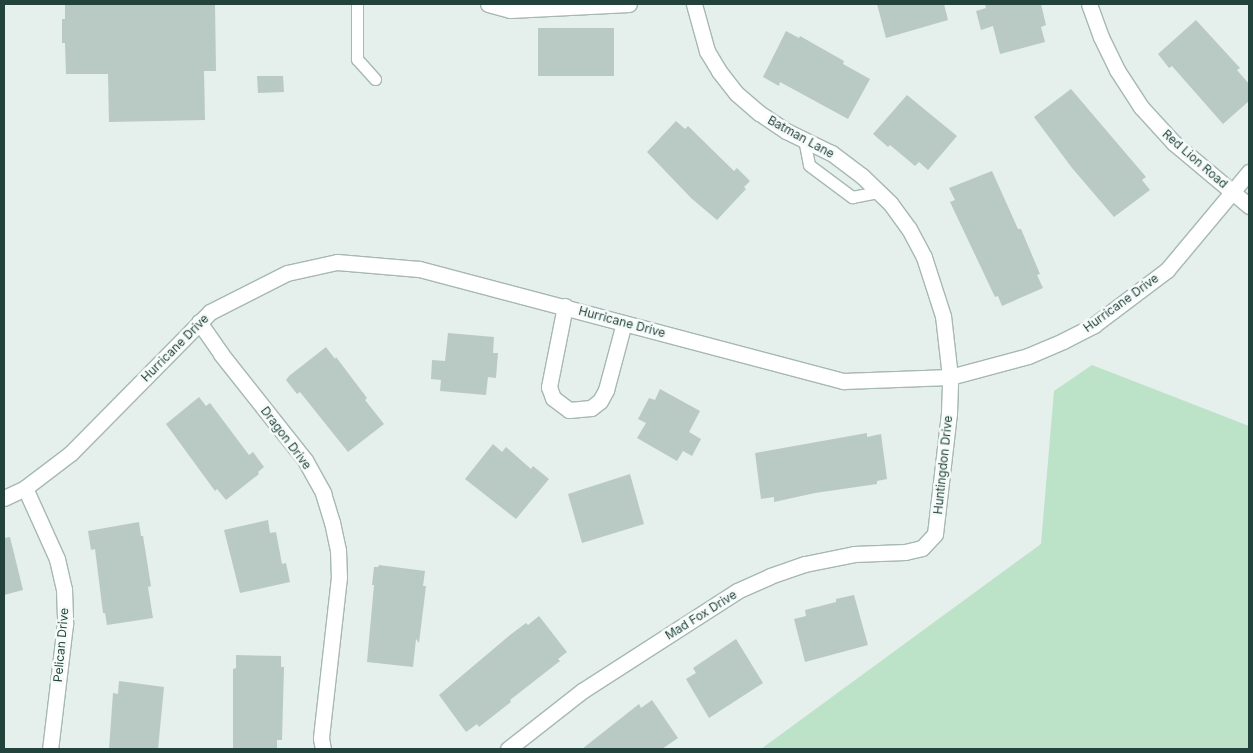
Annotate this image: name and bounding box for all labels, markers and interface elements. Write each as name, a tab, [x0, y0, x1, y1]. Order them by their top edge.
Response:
street label: Batman Lane	[765, 113, 837, 161]
street label: Red Lion Road	[1159, 127, 1231, 191]
street label: Hurricane Drive	[1081, 271, 1161, 335]
street label: Hurricane Drive	[577, 303, 667, 341]
street label: Hurricane Drive	[138, 311, 212, 385]
street label: Dragon Drive	[258, 404, 314, 472]
street label: Huntingdon Drive	[931, 415, 955, 515]
street label: Mad Fox Drive	[663, 587, 739, 643]
street label: Pelican Drive	[51, 607, 71, 683]

